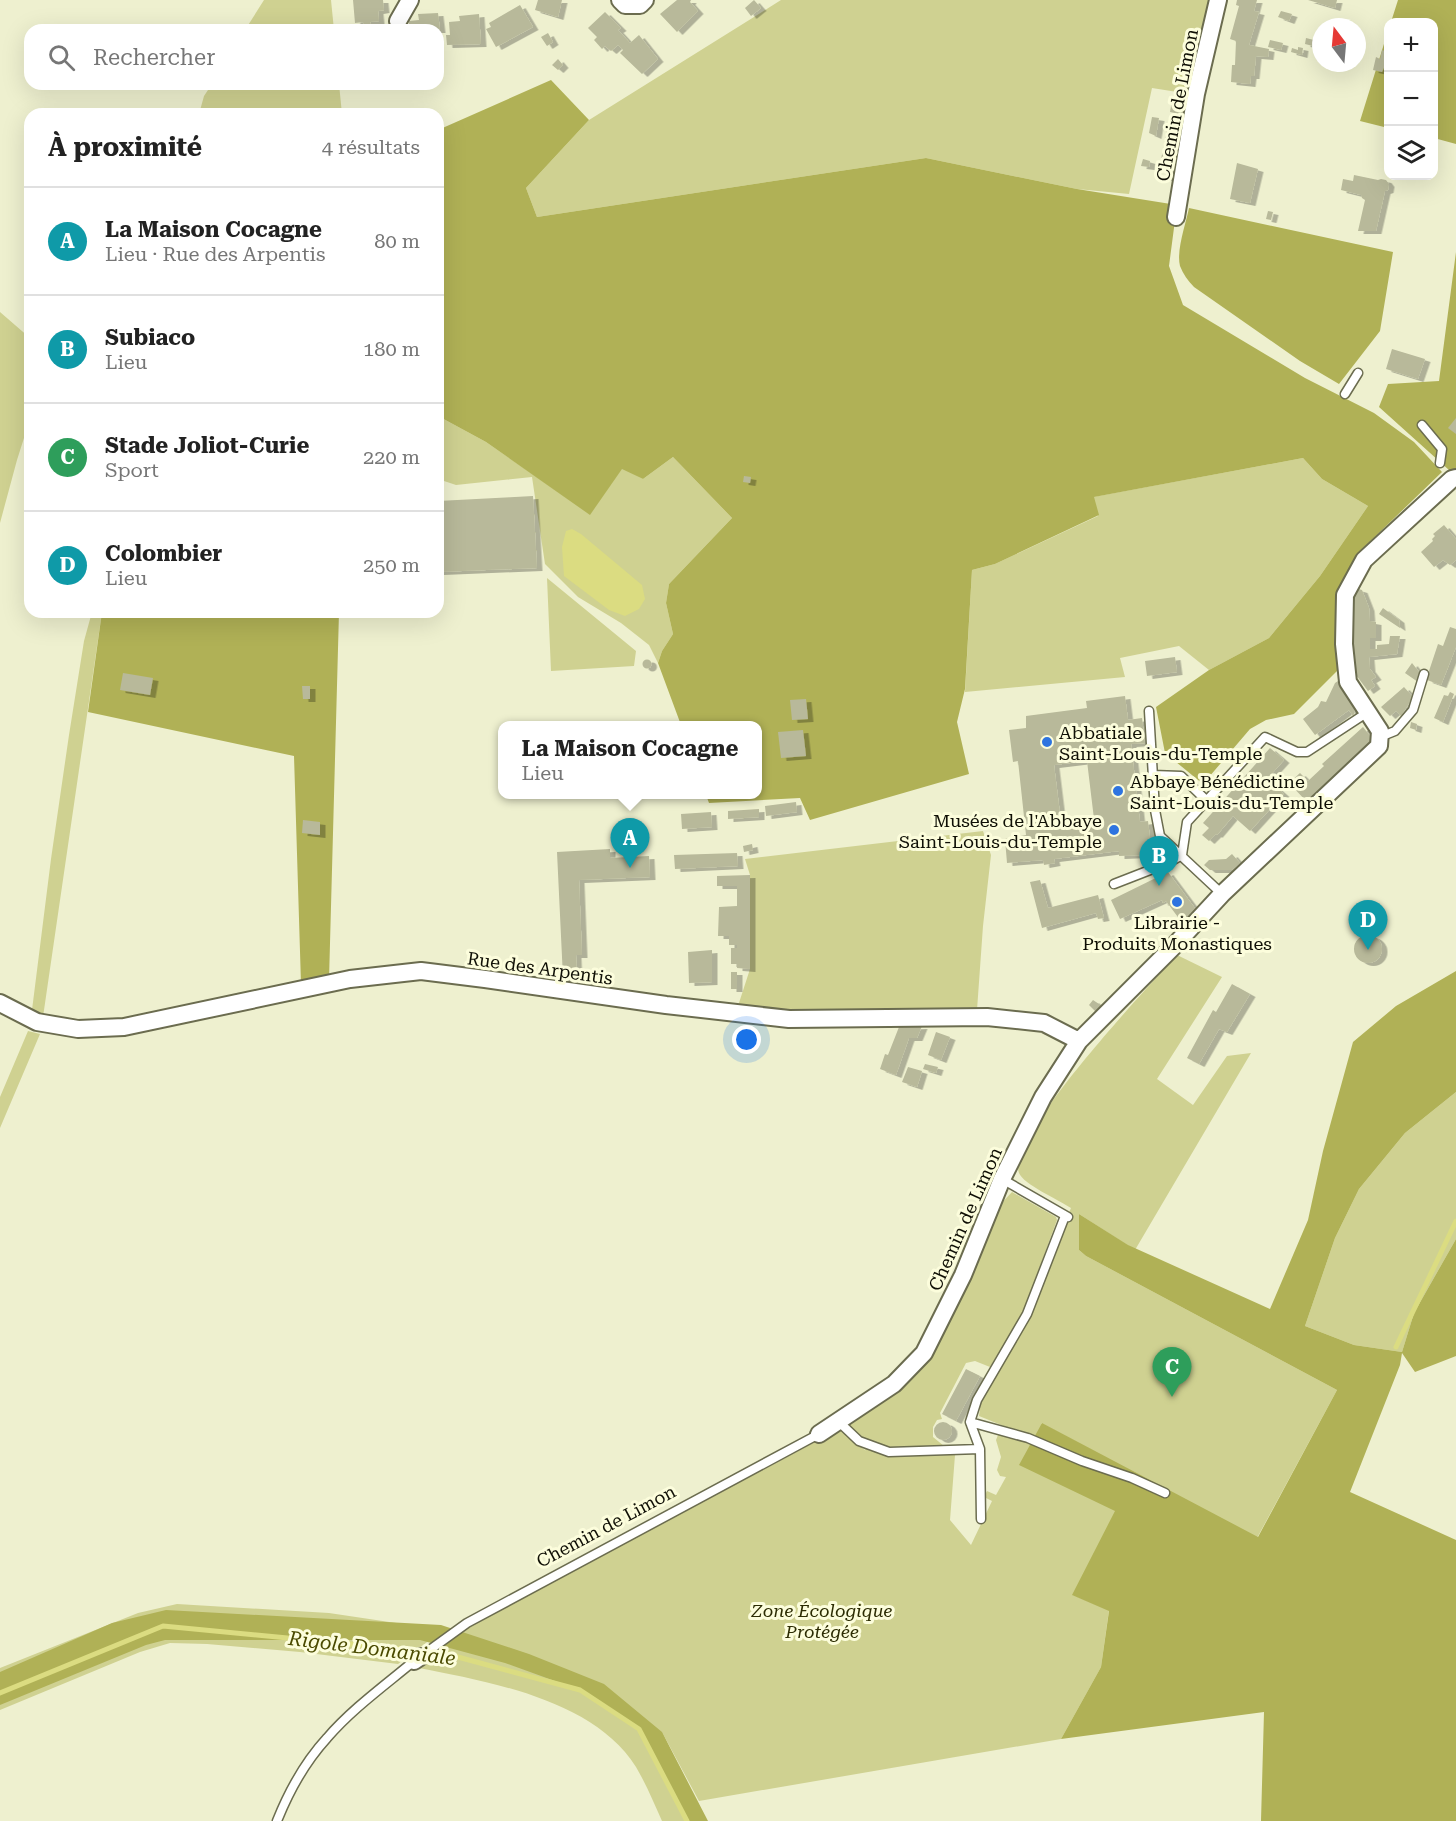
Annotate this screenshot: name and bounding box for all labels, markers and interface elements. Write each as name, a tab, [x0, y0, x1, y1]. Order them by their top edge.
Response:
north arrow	[1312, 18, 1366, 72]
map controls	[1384, 18, 1438, 180]
button: +	[1384, 18, 1438, 72]
search box	[24, 24, 444, 90]
street label: Chemin de Limon	[1152, 27, 1202, 183]
icon: search	[45, 41, 78, 74]
text: Rechercher	[93, 45, 215, 70]
button: −	[1384, 72, 1438, 126]
button: layers	[1384, 126, 1438, 180]
text: À proximité	[48, 132, 202, 162]
text: 4 résultats	[322, 135, 420, 159]
text: La Maison Cocagne	[105, 217, 322, 242]
text: A	[60, 229, 75, 253]
text: 80 m	[374, 229, 420, 253]
text: Lieu · Rue des Arpentis	[105, 242, 325, 266]
text: Subiaco	[105, 325, 195, 350]
text: B	[60, 337, 75, 361]
text: 180 m	[363, 337, 420, 361]
text: Lieu	[105, 350, 147, 374]
text: Stade Joliot-Curie	[105, 433, 309, 458]
text: C	[61, 445, 75, 469]
text: 220 m	[363, 445, 420, 469]
text: Sport	[105, 458, 159, 482]
text: Colombier	[105, 541, 222, 566]
text: D	[59, 553, 76, 577]
text: 250 m	[363, 553, 420, 577]
text: Lieu	[105, 566, 147, 590]
popup	[498, 721, 762, 799]
place label: Abbatiale Saint-Louis-du-Temple	[1059, 722, 1262, 764]
marker: Abbatiale Saint-Louis-du-Temple	[1040, 735, 1054, 749]
text: La Maison Cocagne	[522, 736, 739, 761]
text: Lieu	[522, 761, 564, 785]
place label: Abbaye Bénédictine Saint-Louis-du-Temple	[1130, 771, 1333, 813]
marker: Abbaye Bénédictine Saint-Louis-du-Temple	[1111, 784, 1125, 798]
place label: Musées de l'Abbaye Saint-Louis-du-Temple	[899, 810, 1102, 852]
pin: A	[610, 818, 650, 868]
marker: Musées de l'Abbaye Saint-Louis-du-Temple	[1107, 823, 1121, 837]
pin: B	[1140, 836, 1178, 886]
marker: Librairie - Produits Monastiques	[1170, 895, 1184, 909]
pin: D	[1348, 900, 1388, 950]
place label: Librairie - Produits Monastiques	[1082, 912, 1272, 954]
street label: Rue des Arpentis	[466, 947, 614, 989]
your location	[732, 1025, 761, 1054]
street label: Chemin de Limon	[924, 1144, 1006, 1294]
pin: C	[1152, 1348, 1192, 1397]
street label: Chemin de Limon	[533, 1480, 680, 1572]
park label: Zone Écologique Protégée	[751, 1600, 892, 1642]
water label: Rigole Domaniale	[286, 1626, 457, 1670]

